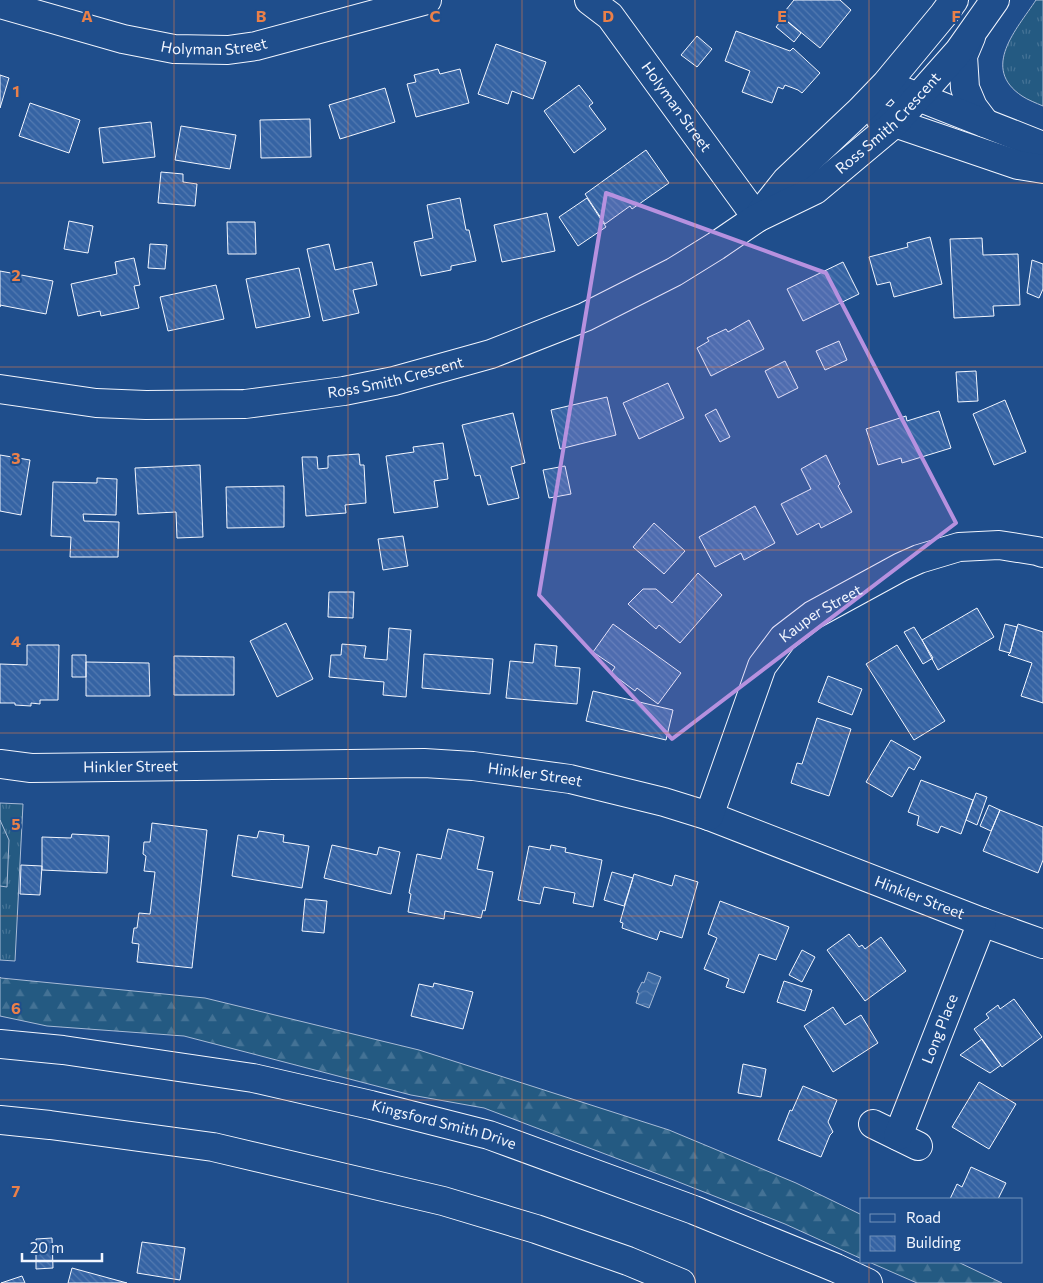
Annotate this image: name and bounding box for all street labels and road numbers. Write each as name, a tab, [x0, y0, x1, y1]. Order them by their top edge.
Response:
street label: Holyman Street	[160, 33, 269, 58]
street label: Holyman Street	[638, 58, 716, 155]
street label: Ross Smith Crescent	[831, 68, 944, 177]
street label: Ross Smith Crescent	[326, 352, 465, 401]
street label: Kauper Street	[775, 580, 865, 646]
street label: Hinkler Street	[83, 756, 178, 775]
street label: Hinkler Street	[487, 758, 584, 790]
street label: Hinkler Street	[872, 871, 967, 922]
street label: Long Place	[917, 991, 961, 1066]
street label: Kingsford Smith Drive	[370, 1096, 519, 1152]

